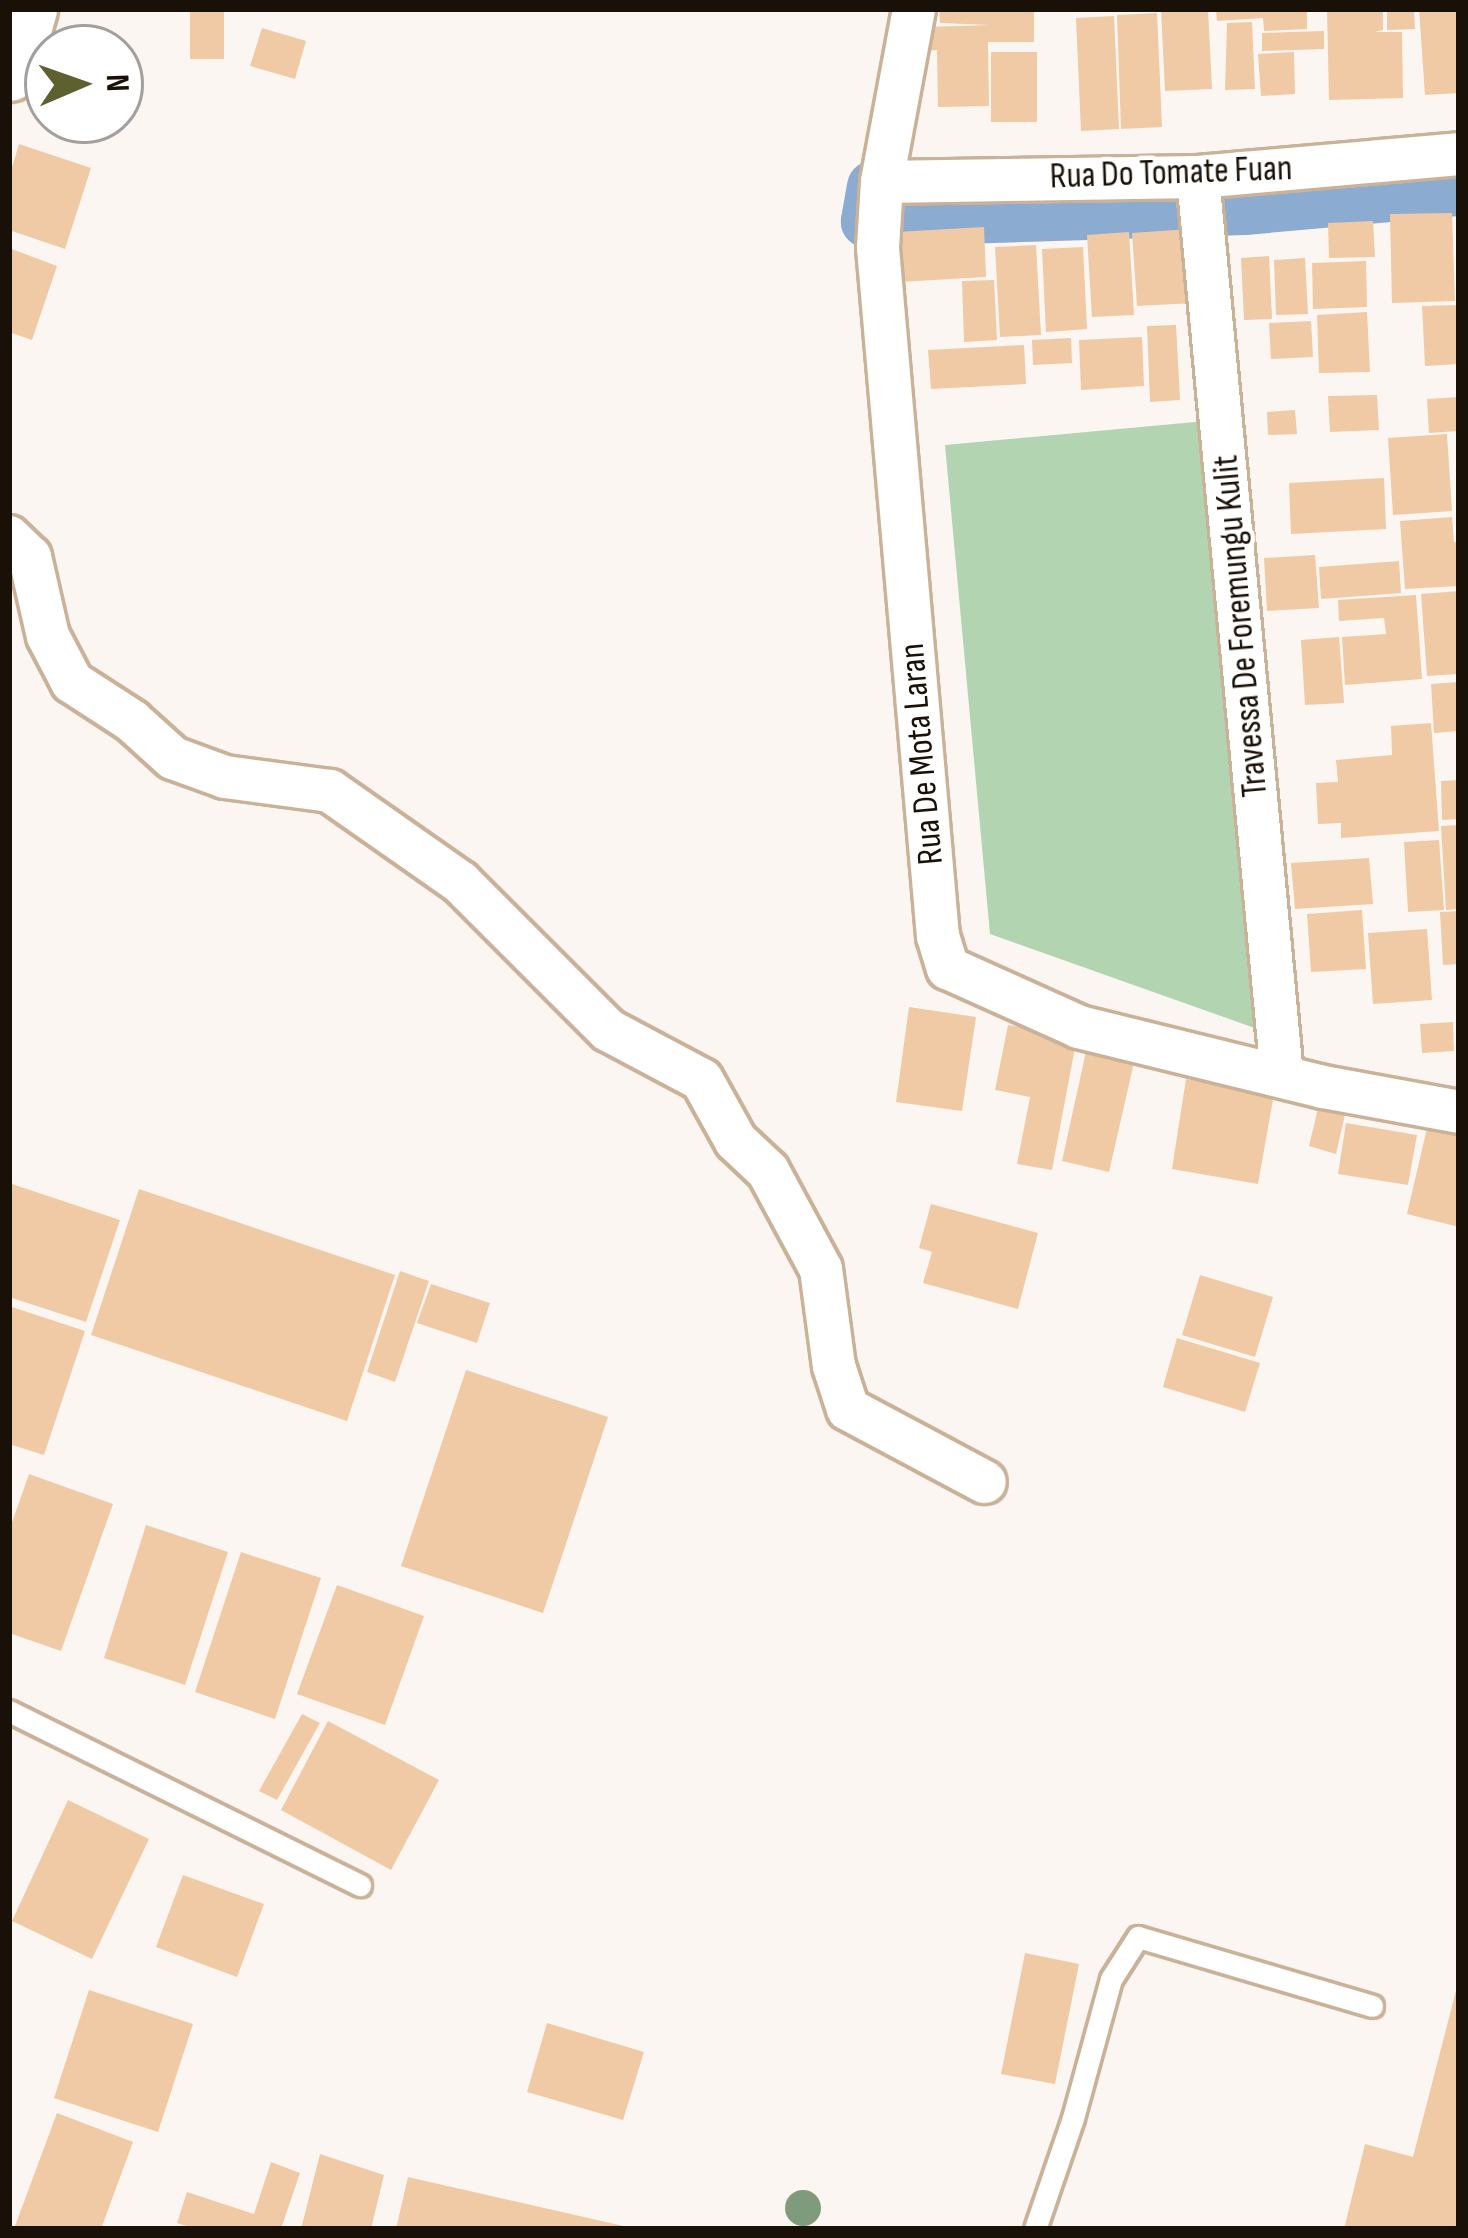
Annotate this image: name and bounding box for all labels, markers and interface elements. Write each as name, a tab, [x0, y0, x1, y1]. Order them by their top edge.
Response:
north arrow	[24, 24, 144, 144]
text: N	[97, 73, 137, 92]
street label: Rua Do Tomate Fuan	[1049, 147, 1293, 199]
street label: Travessa De Foremungu Kulit	[1205, 453, 1277, 799]
street label: Rua De Mota Laran	[891, 641, 953, 867]

